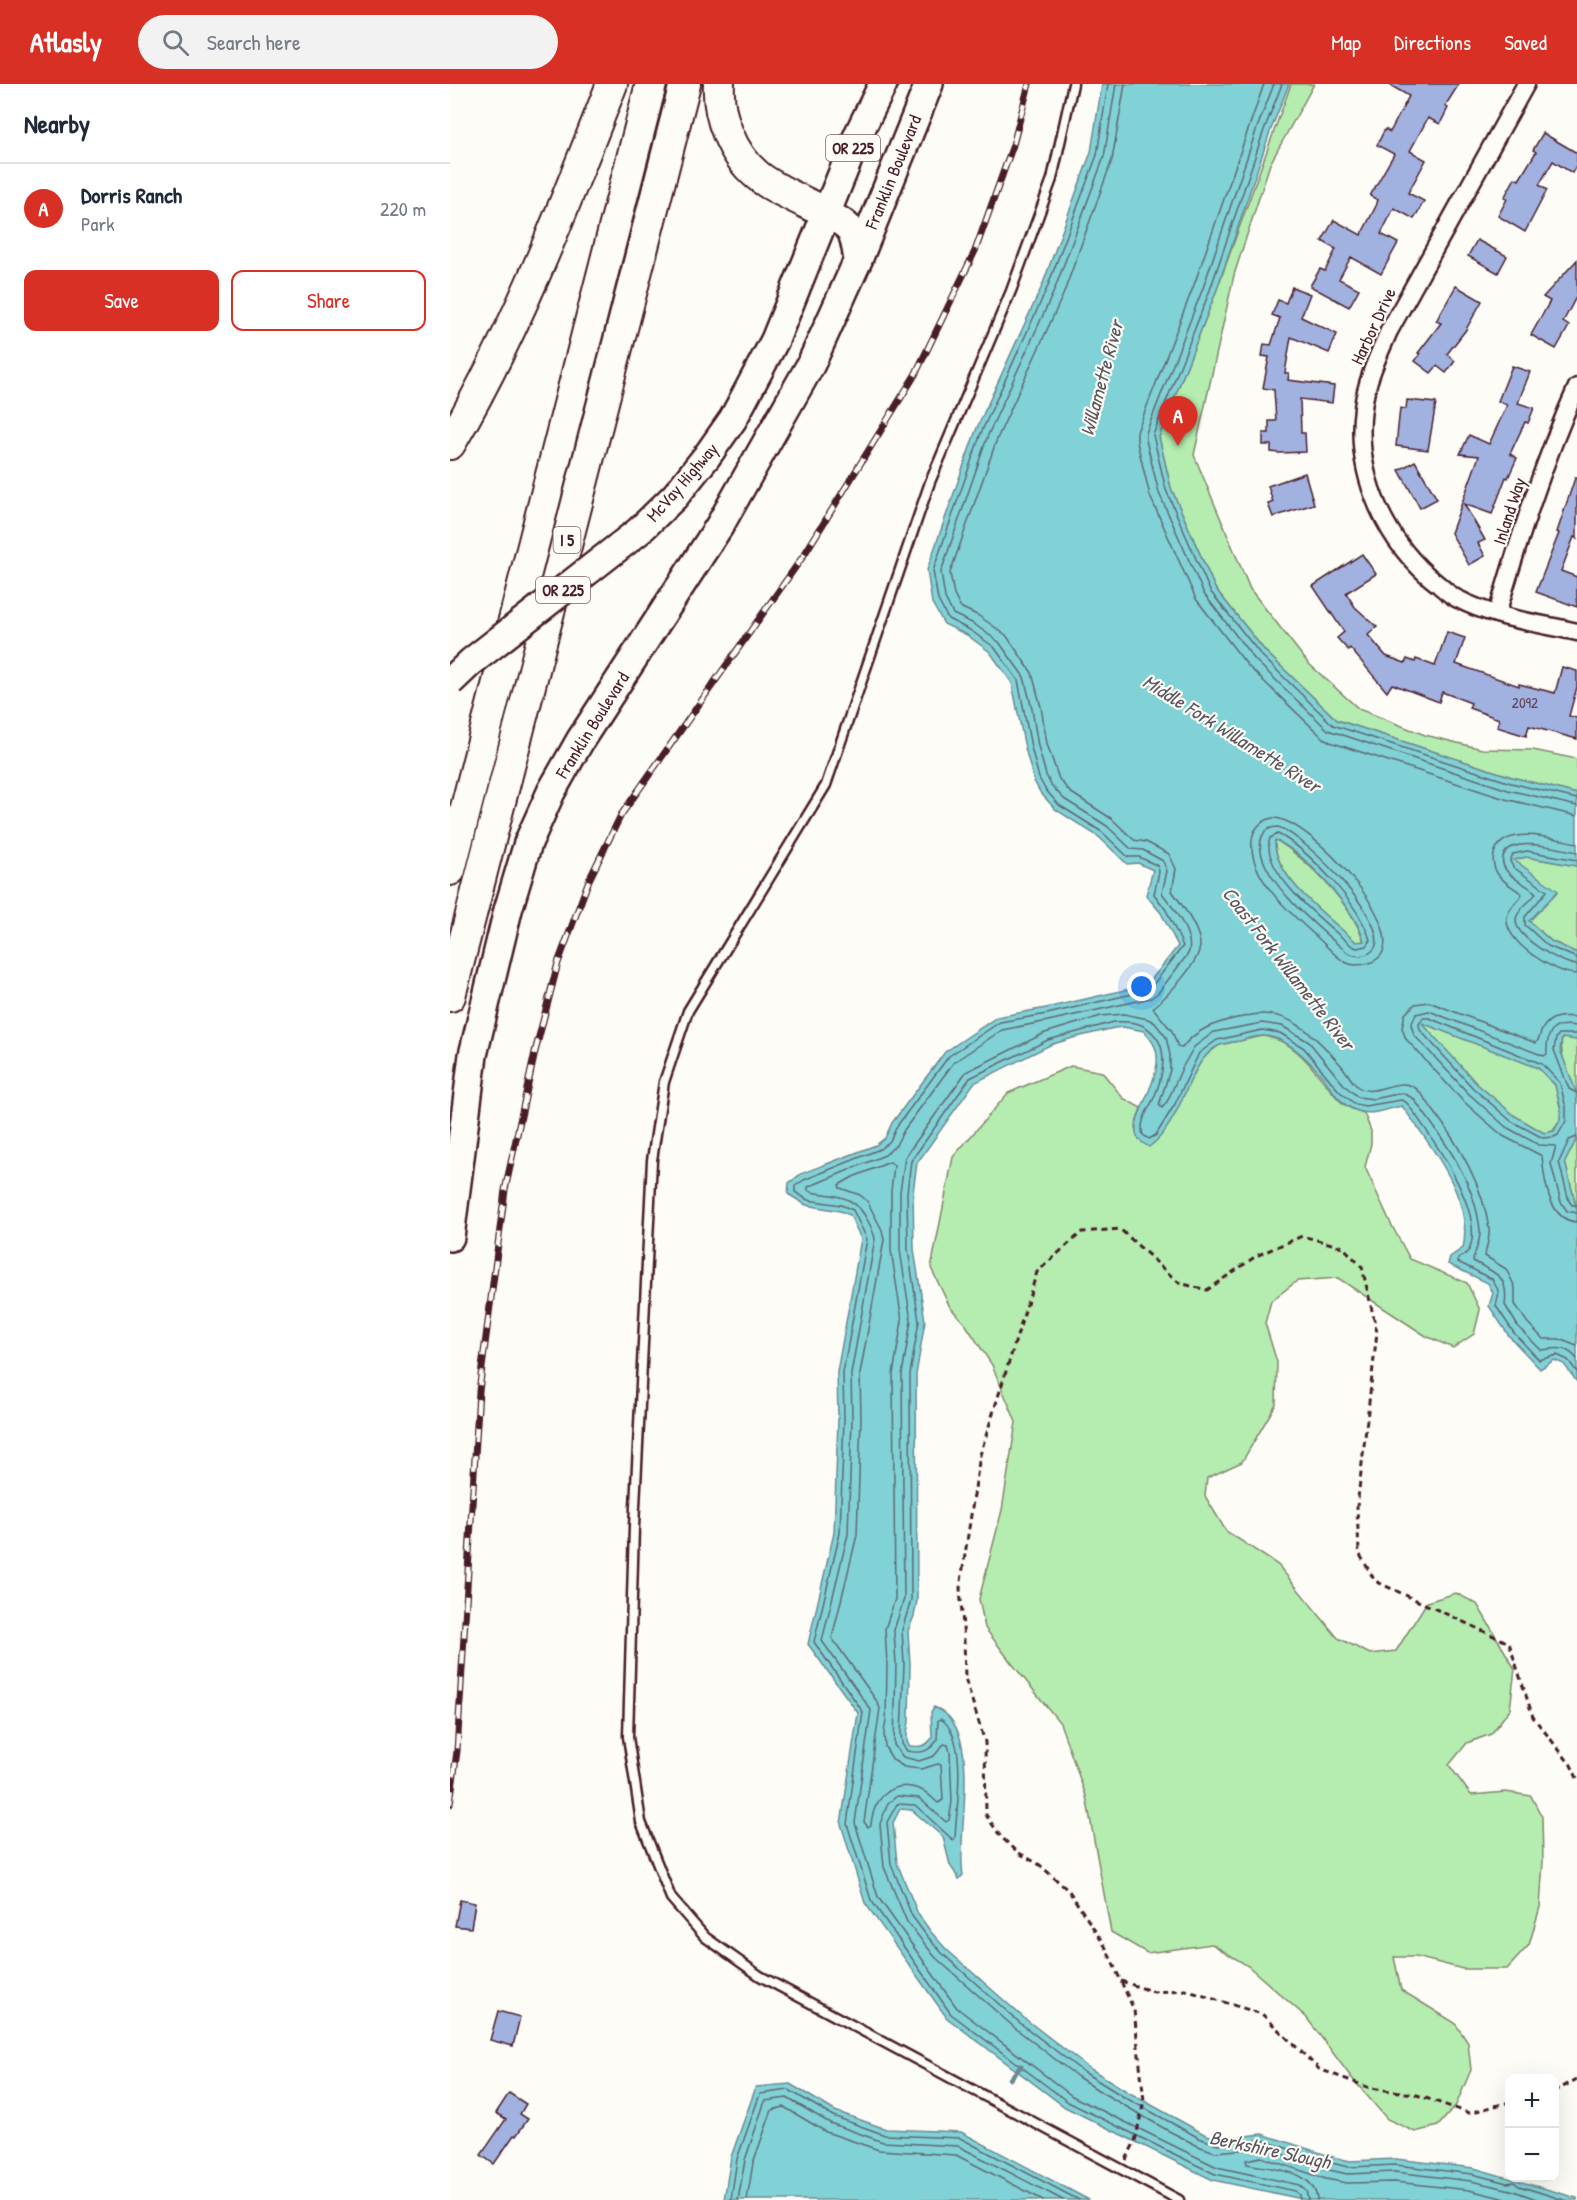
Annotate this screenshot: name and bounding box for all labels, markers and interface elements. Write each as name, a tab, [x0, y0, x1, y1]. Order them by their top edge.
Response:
search box	[138, 15, 558, 69]
text: Atlasly	[30, 23, 102, 61]
icon: search	[159, 26, 192, 59]
text: Search here	[207, 27, 301, 57]
text: Map	[1331, 28, 1361, 57]
text: Directions	[1394, 28, 1471, 57]
text: Saved	[1504, 28, 1547, 57]
text: Nearby	[24, 106, 90, 141]
street label: Franklin Boulevard	[858, 111, 927, 234]
road number: OR 225	[826, 135, 880, 161]
text: Dorris Ranch	[81, 180, 182, 210]
text: A	[39, 195, 48, 222]
text: 220 m	[380, 195, 426, 222]
text: Park	[81, 210, 114, 237]
button: Save	[24, 270, 219, 331]
button: Share	[231, 270, 426, 331]
street label: Harbor Drive	[1344, 284, 1402, 368]
water label: Willamette River	[1073, 315, 1130, 439]
pin: A	[1158, 396, 1198, 446]
street label: McVay Highway	[641, 437, 724, 527]
street label: Inland Way	[1486, 474, 1532, 548]
road number: I 5	[554, 527, 580, 553]
road number: OR 225	[536, 577, 590, 603]
street label: Franklin Boulevard	[549, 667, 635, 784]
water label: Middle Fork Willamette River	[1138, 667, 1328, 800]
house number: 2092	[1512, 692, 1538, 713]
water label: Coast Fork Willamette River	[1217, 881, 1363, 1057]
your location	[1127, 972, 1156, 1001]
map controls	[1505, 2074, 1559, 2182]
button: +	[1505, 2074, 1559, 2128]
water label: Berkshire Slough	[1207, 2123, 1334, 2176]
button: −	[1505, 2128, 1559, 2182]

